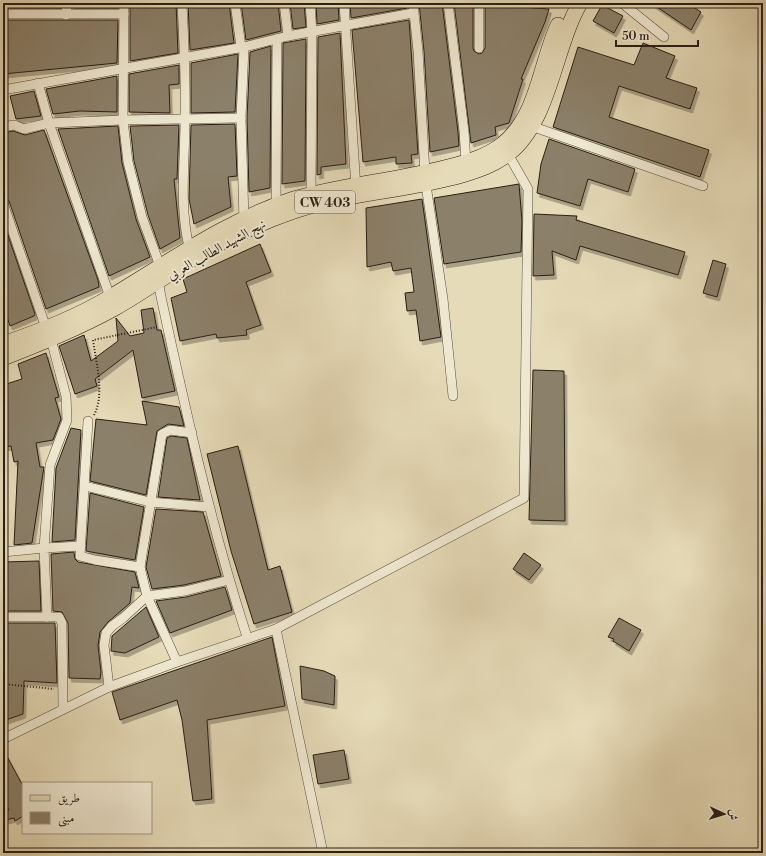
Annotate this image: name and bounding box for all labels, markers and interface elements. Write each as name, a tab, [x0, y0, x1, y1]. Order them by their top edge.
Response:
scale bar	[616, 22, 698, 48]
text: 50 m	[622, 29, 650, 44]
road number: CW 403	[295, 191, 355, 213]
street label: نهج الشهيد الطالب العربي	[164, 215, 271, 287]
legend	[22, 782, 152, 834]
text: طريق	[58, 791, 80, 806]
north arrow	[704, 794, 744, 834]
text: ش	[726, 809, 740, 821]
text: مبنى	[58, 811, 74, 827]

